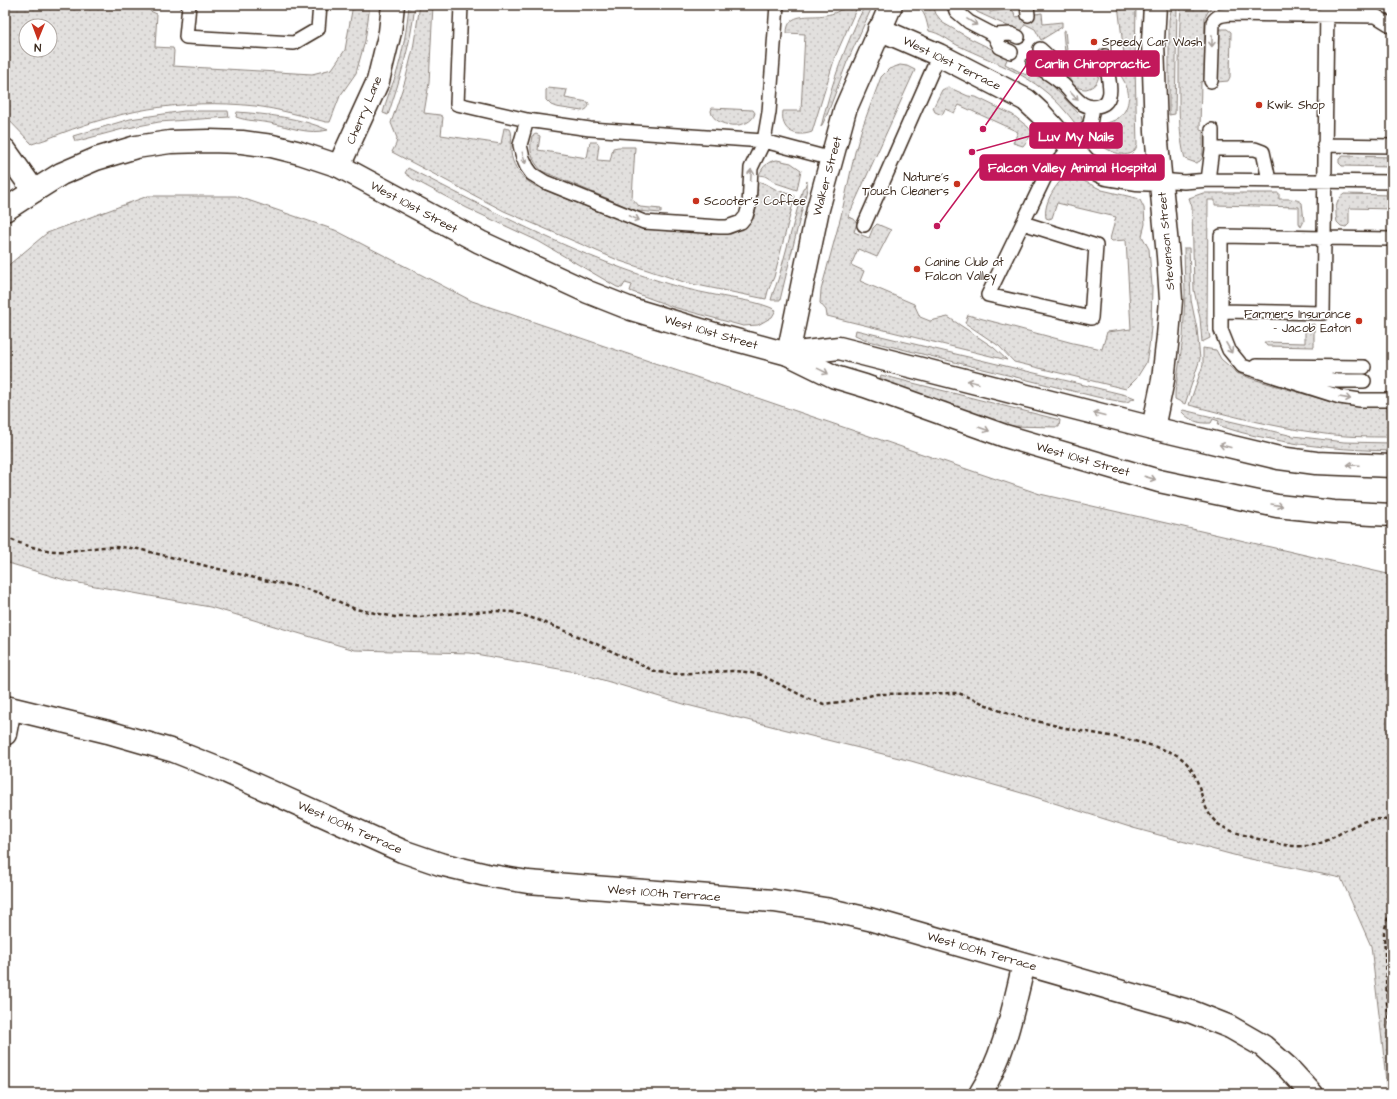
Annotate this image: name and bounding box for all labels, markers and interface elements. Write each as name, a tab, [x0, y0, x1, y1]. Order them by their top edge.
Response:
north arrow	[18, 18, 58, 58]
one-way arrow	[966, 19, 978, 27]
street label: West 101st Terrace	[900, 32, 1004, 95]
place label: Speedy Car Wash	[1102, 34, 1202, 52]
one-way arrow	[1208, 34, 1216, 47]
marker: Speedy Car Wash	[1089, 37, 1099, 47]
text: N	[34, 40, 41, 55]
callout: Carlin Chiropractic	[1027, 51, 1159, 76]
text: Carlin Chiropractic	[1035, 55, 1152, 74]
street label: Cherry Lane	[342, 73, 388, 147]
one-way arrow	[1069, 91, 1079, 101]
place label: Kwik Shop	[1267, 97, 1325, 114]
marker: Kwik Shop	[1254, 100, 1264, 110]
callout: Luv My Nails	[1030, 123, 1122, 148]
text: Luv My Nails	[1038, 128, 1114, 147]
street label: Walker Street	[809, 134, 846, 218]
one-way arrow	[521, 151, 528, 164]
callout: Falcon Valley Animal Hospital	[980, 155, 1164, 180]
text: Falcon Valley Animal Hospital	[988, 159, 1156, 178]
one-way arrow	[747, 169, 754, 182]
place label: Nature's Touch Cleaners	[862, 169, 949, 200]
street label: West 101st Street	[367, 177, 461, 238]
marker: Nature's Touch Cleaners	[952, 179, 962, 189]
street label: Stevenson Street	[1154, 191, 1179, 291]
place label: Scooter's Coffee	[704, 193, 807, 210]
marker: Scooter's Coffee	[691, 196, 701, 206]
one-way arrow	[628, 214, 640, 222]
place label: Canine Club at Falcon Valley	[925, 254, 1004, 286]
marker: Canine Club at Falcon Valley	[912, 264, 922, 274]
place label: Farmers Insurance - Jacob Eaton	[1244, 306, 1352, 337]
street label: West 101st Street	[662, 311, 760, 354]
marker: Farmers Insurance - Jacob Eaton	[1354, 316, 1364, 326]
one-way arrow	[1226, 342, 1233, 354]
one-way arrow	[816, 368, 828, 375]
one-way arrow	[967, 378, 980, 385]
one-way arrow	[1338, 394, 1351, 402]
one-way arrow	[1093, 410, 1106, 417]
one-way arrow	[978, 425, 990, 433]
street label: West 101st Street	[1034, 438, 1132, 481]
one-way arrow	[1219, 442, 1232, 449]
one-way arrow	[1347, 461, 1360, 469]
one-way arrow	[1143, 475, 1156, 482]
one-way arrow	[1270, 502, 1283, 510]
street label: West 100th Terrace	[295, 797, 405, 858]
street label: West 100th Terrace	[607, 881, 721, 906]
street label: West 100th Terrace	[925, 928, 1039, 975]

